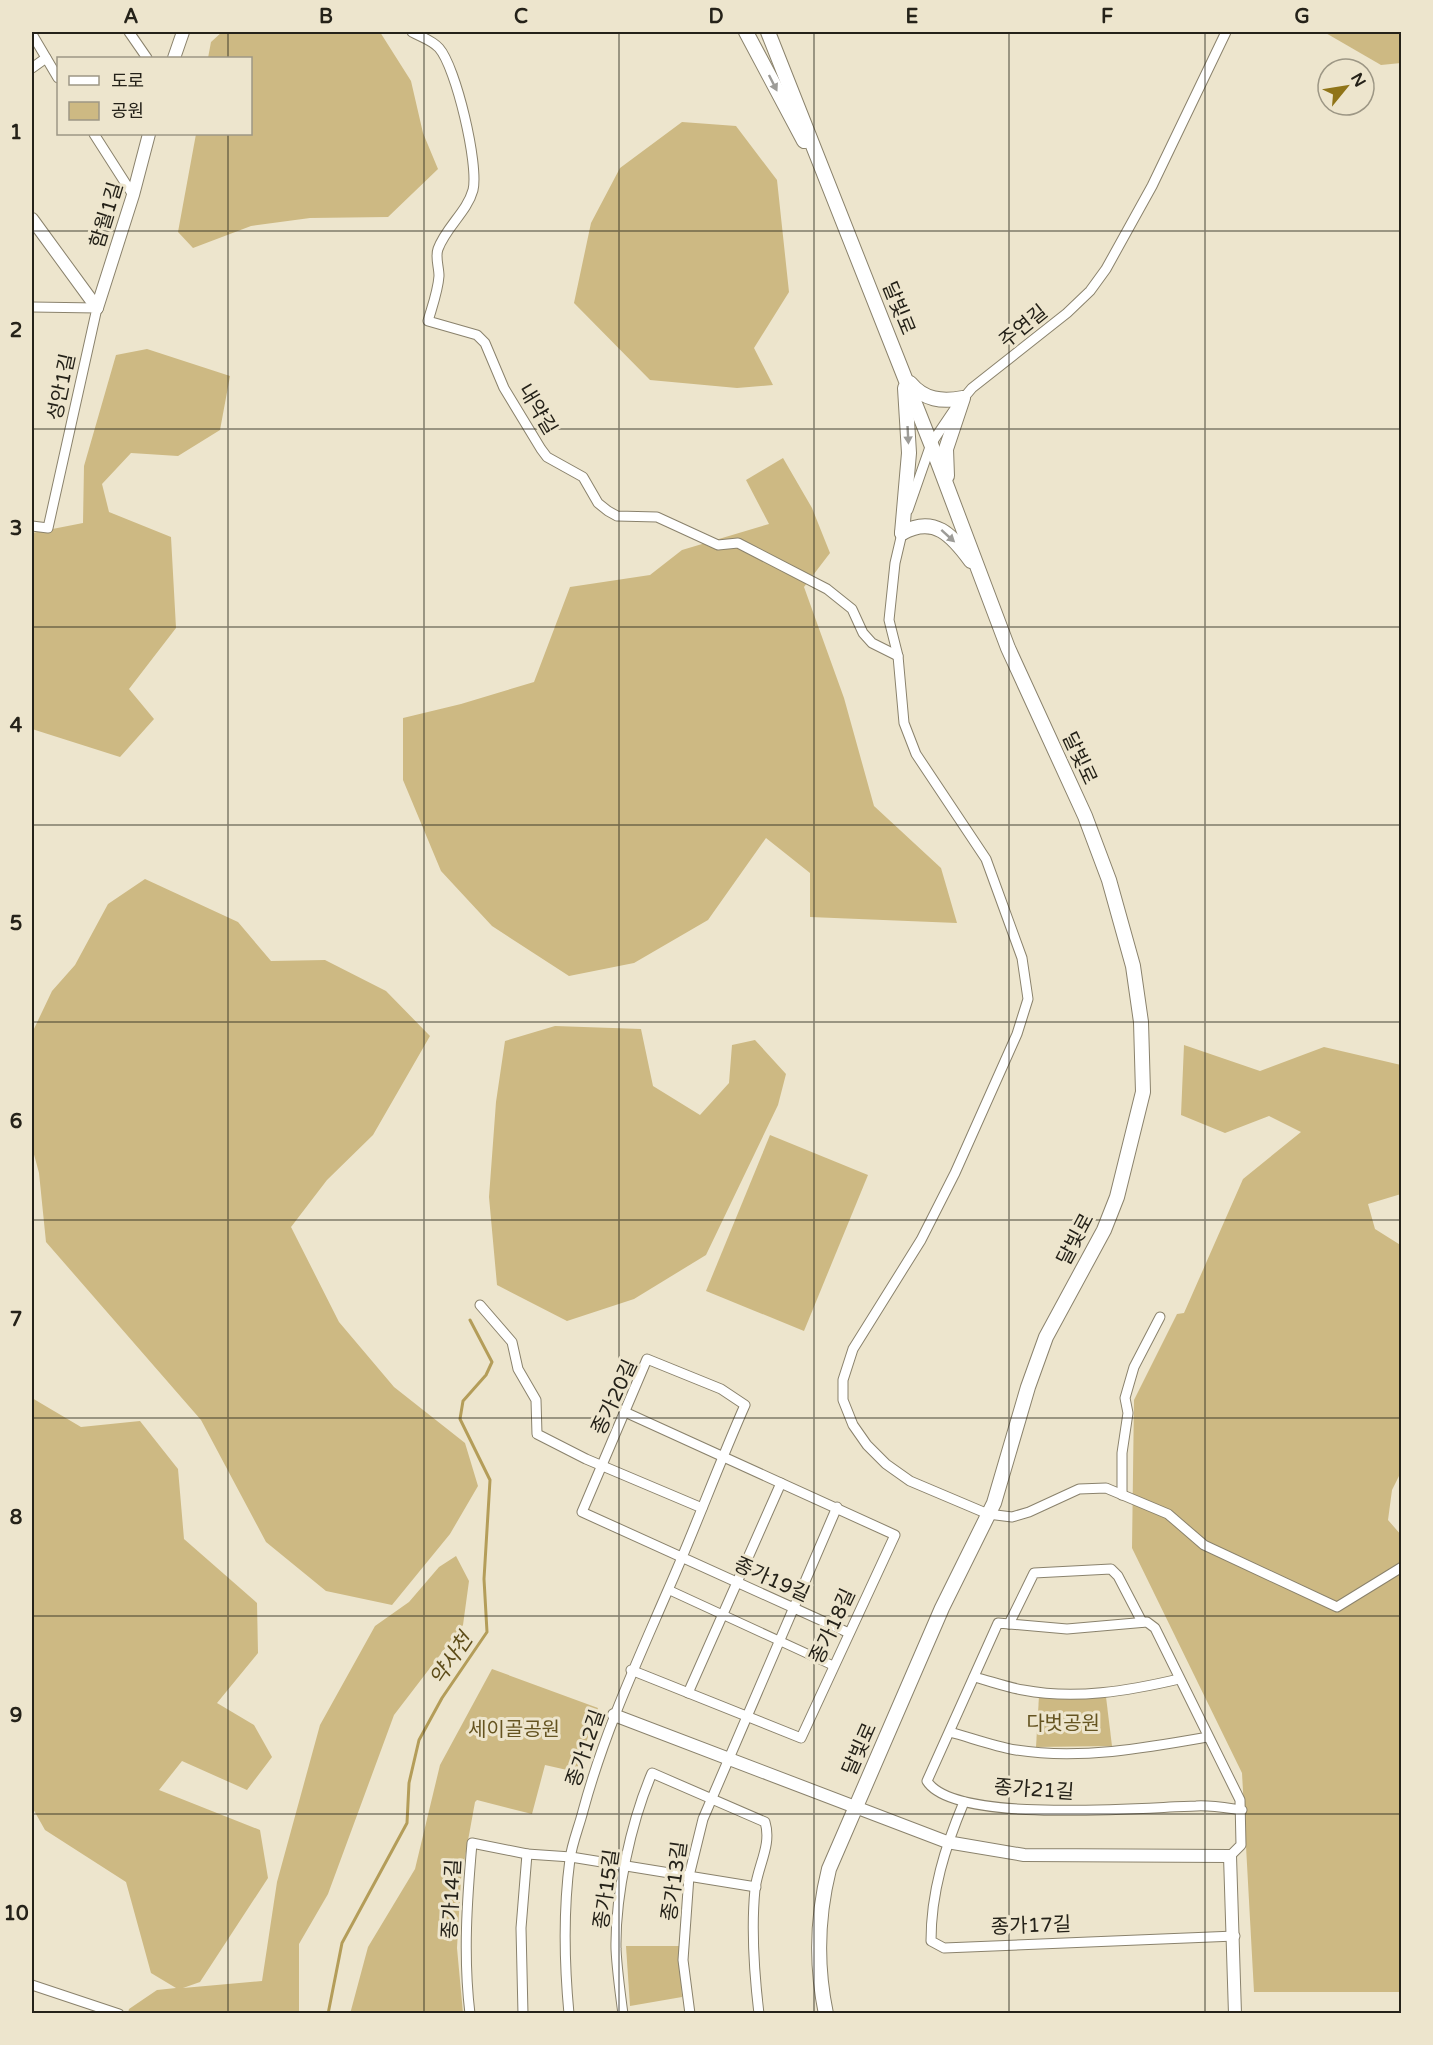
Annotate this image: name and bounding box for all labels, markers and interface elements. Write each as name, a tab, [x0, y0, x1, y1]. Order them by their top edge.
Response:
text: A	[124, 5, 139, 29]
text: B	[319, 5, 333, 29]
text: C	[514, 5, 528, 29]
text: D	[708, 5, 724, 29]
text: E	[906, 5, 919, 29]
text: F	[1101, 5, 1113, 29]
text: G	[1294, 5, 1310, 29]
legend	[57, 57, 252, 135]
north arrow	[1316, 57, 1376, 117]
text: N	[1346, 69, 1370, 91]
text: 도로	[111, 70, 144, 92]
one-way arrow	[768, 75, 778, 92]
text: 공원	[111, 100, 144, 122]
text: 1	[10, 121, 22, 145]
street label: 함월1길	[86, 179, 128, 251]
street label: 달빛로	[877, 278, 920, 338]
street label: 주연길	[995, 300, 1053, 353]
text: 2	[10, 319, 22, 343]
street label: 성안1길	[43, 352, 81, 423]
street label: 내약길	[513, 380, 562, 439]
one-way arrow	[903, 425, 912, 444]
text: 3	[10, 517, 22, 541]
one-way arrow	[940, 529, 955, 542]
text: 4	[10, 714, 23, 738]
street label: 달빛로	[1057, 728, 1102, 789]
text: 5	[10, 912, 22, 936]
text: 6	[10, 1110, 22, 1134]
street label: 달빛로	[1052, 1209, 1099, 1269]
text: 7	[10, 1308, 22, 1332]
street label: 종가20길	[587, 1356, 643, 1439]
text: 8	[10, 1506, 22, 1530]
street label: 종가19길	[730, 1553, 813, 1607]
street label: 종가18길	[805, 1585, 861, 1668]
water label: 약사천	[425, 1626, 479, 1690]
text: 9	[10, 1704, 22, 1728]
street label: 종가12길	[562, 1706, 610, 1790]
park label: 다벗공원	[1026, 1712, 1100, 1736]
park label: 세이골공원	[468, 1718, 560, 1742]
street label: 달빛로	[838, 1719, 882, 1780]
street label: 종가21길	[993, 1775, 1075, 1805]
street label: 종가13길	[658, 1840, 692, 1923]
street label: 종가15길	[590, 1848, 624, 1931]
street label: 종가14길	[438, 1858, 466, 1940]
text: 10	[3, 1902, 29, 1926]
street label: 종가17길	[990, 1913, 1072, 1939]

